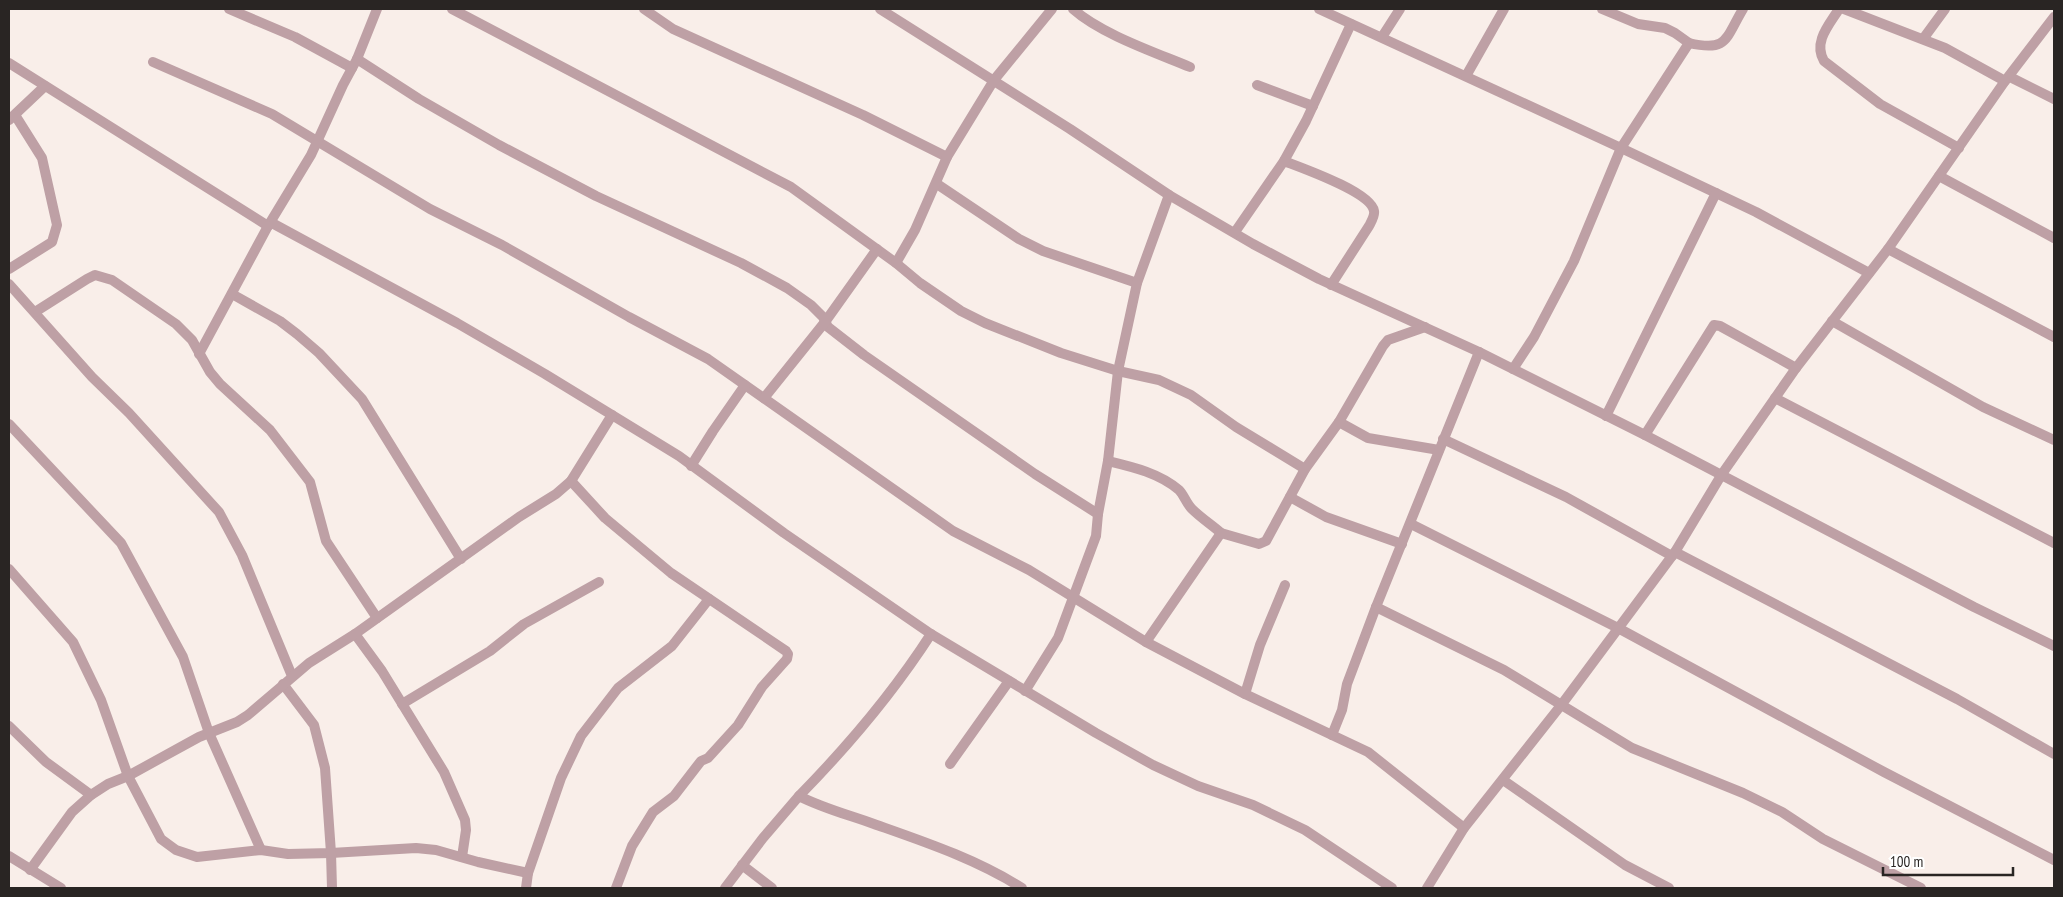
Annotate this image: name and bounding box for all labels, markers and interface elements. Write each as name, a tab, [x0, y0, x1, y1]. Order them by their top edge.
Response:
scale bar	[1883, 844, 2013, 876]
text: 100 m	[1890, 852, 1923, 871]

